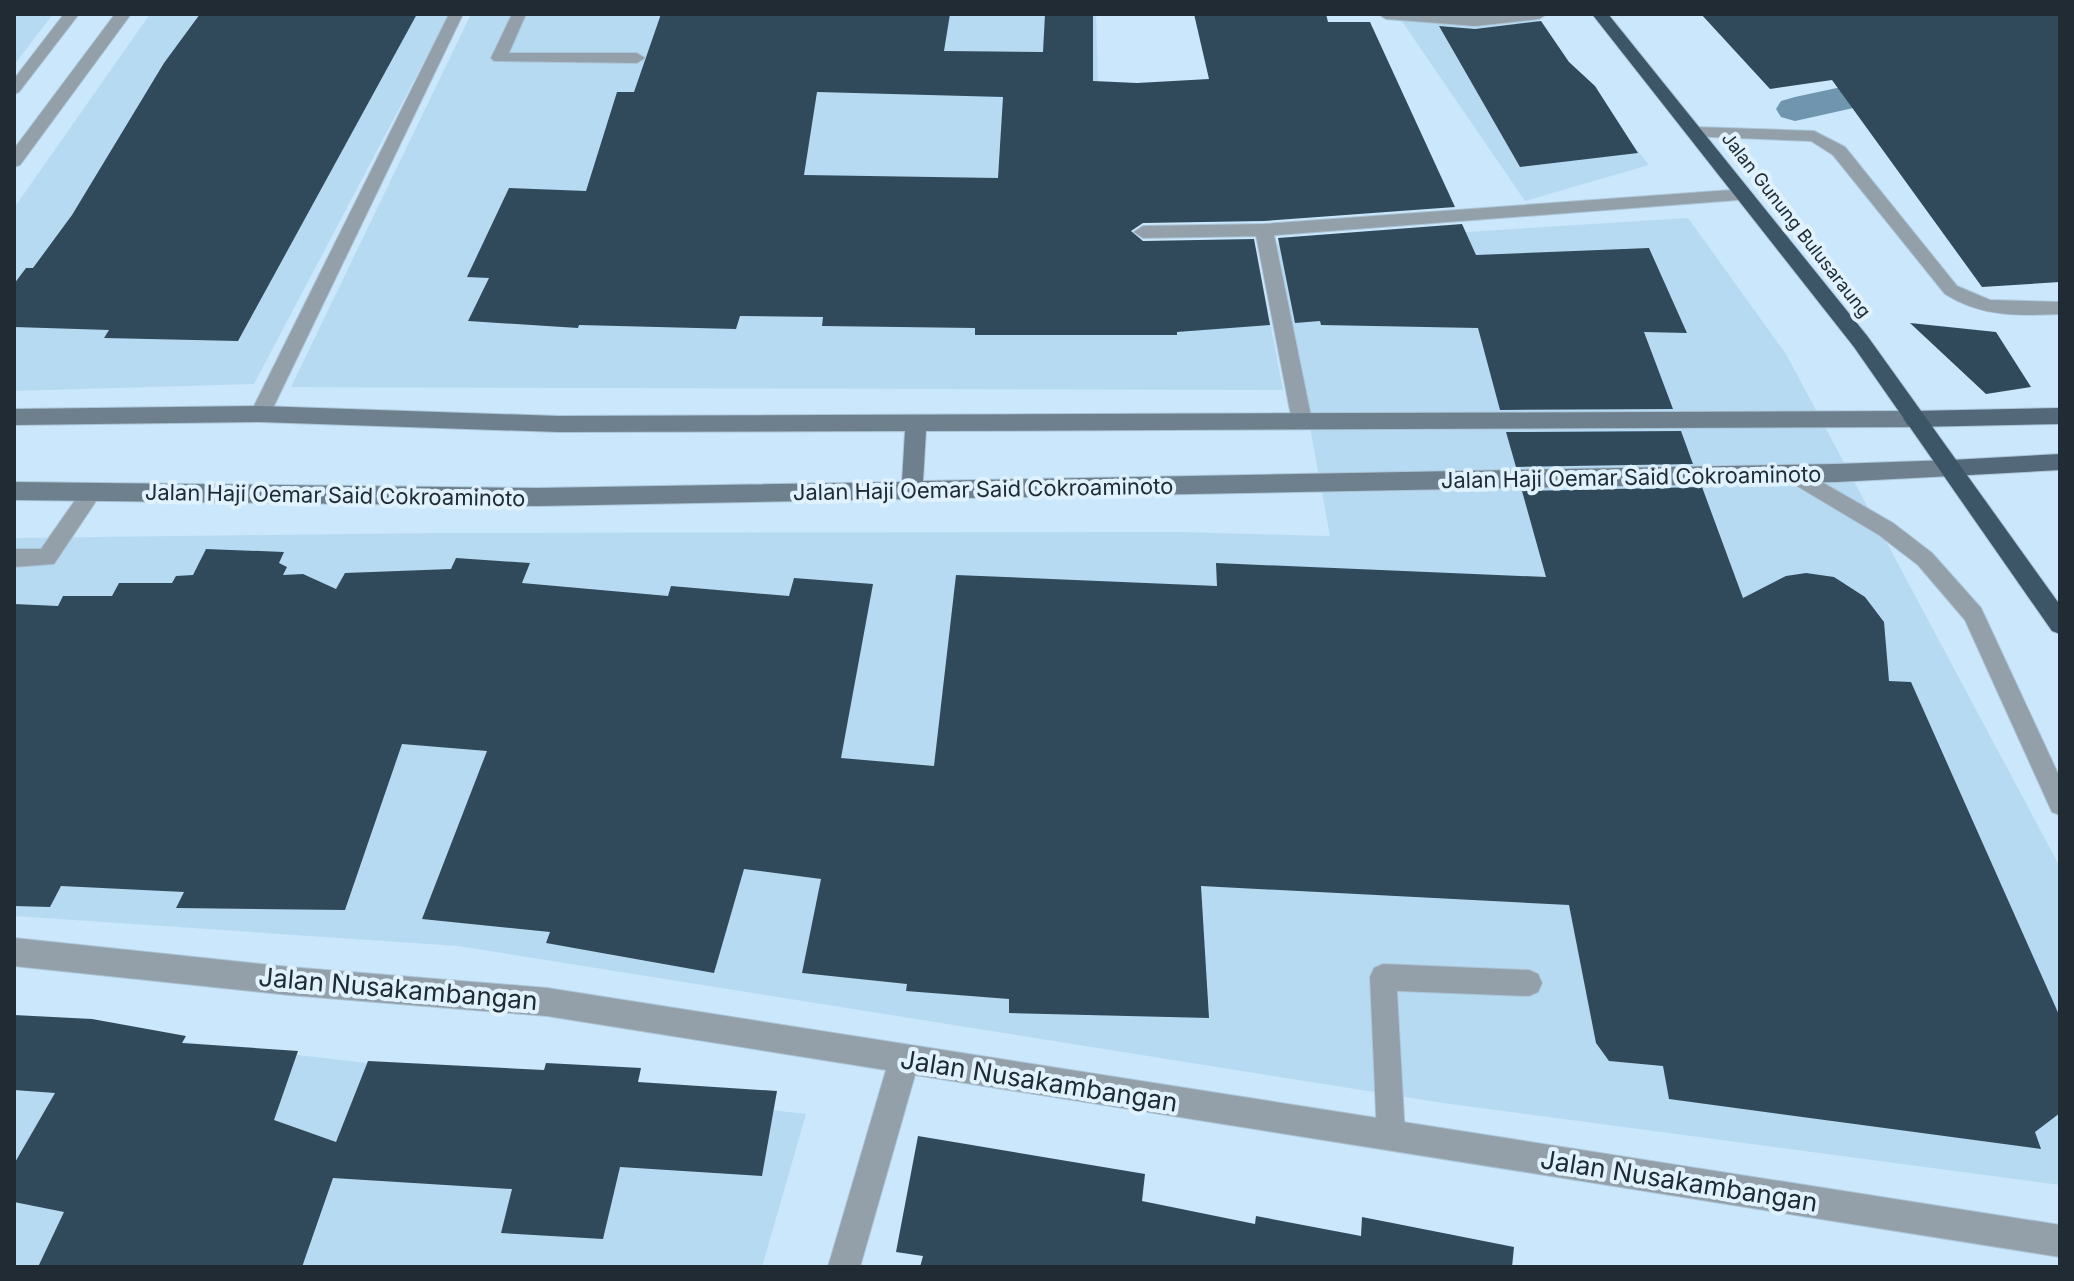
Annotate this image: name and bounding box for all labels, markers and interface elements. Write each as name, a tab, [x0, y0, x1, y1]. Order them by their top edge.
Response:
street label: Jalan Gunung Bulusaraung	[1718, 128, 1875, 321]
street label: Jalan Haji Oemar Said Cokroaminoto	[1441, 461, 1821, 493]
street label: Jalan Haji Oemar Said Cokroaminoto	[793, 473, 1173, 505]
street label: Jalan Haji Oemar Said Cokroaminoto	[145, 479, 525, 511]
street label: Jalan Nusakambangan	[257, 961, 539, 1016]
street label: Jalan Nusakambangan	[898, 1043, 1180, 1118]
street label: Jalan Nusakambangan	[1538, 1143, 1820, 1218]

